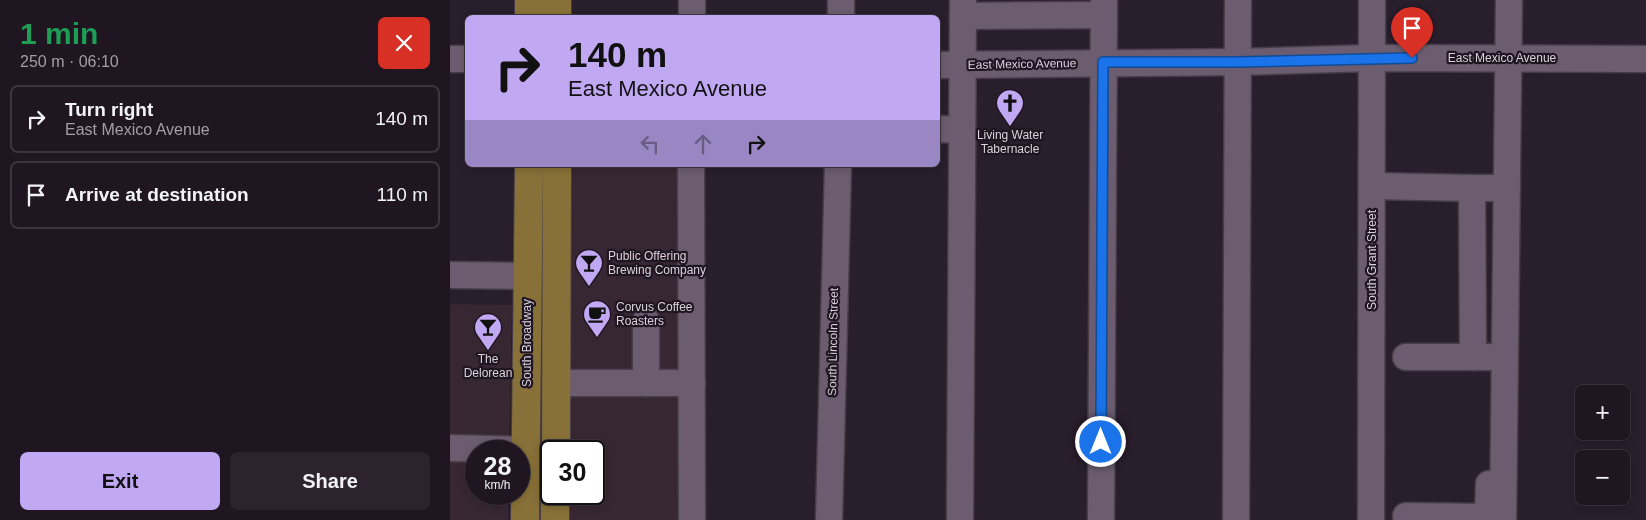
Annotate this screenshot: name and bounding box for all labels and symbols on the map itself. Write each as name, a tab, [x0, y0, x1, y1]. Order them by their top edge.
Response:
pin	[1391, 7, 1433, 58]
street label: East Mexico Avenue	[1448, 51, 1557, 65]
street label: East Mexico Avenue	[968, 56, 1077, 72]
church icon: Living Water Tabernacle	[995, 88, 1025, 127]
place label: Living Water Tabernacle	[977, 128, 1043, 156]
street label: South Grant Street	[1365, 209, 1379, 310]
bar icon: Public Offering Brewing Company	[574, 248, 604, 287]
place label: Public Offering Brewing Company	[608, 249, 706, 277]
street label: South Lincoln Street	[825, 287, 841, 396]
street label: South Broadway	[520, 299, 534, 387]
cafe icon: Corvus Coffee Roasters	[582, 299, 612, 338]
place label: Corvus Coffee Roasters	[616, 300, 693, 328]
bar icon: The Delorean	[473, 312, 503, 351]
place label: The Delorean	[464, 352, 512, 380]
position arrow	[1074, 415, 1126, 467]
speed limit sign: 30	[540, 440, 605, 505]

